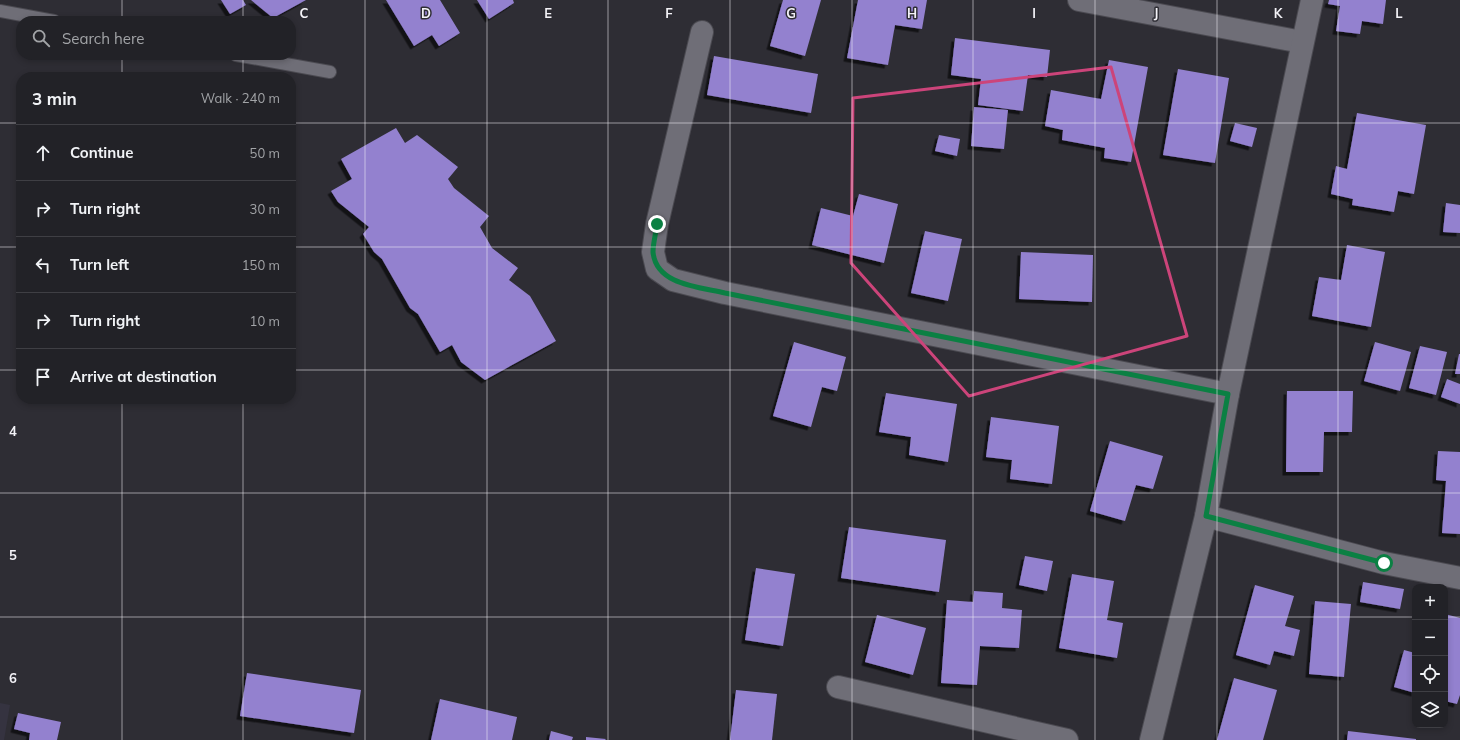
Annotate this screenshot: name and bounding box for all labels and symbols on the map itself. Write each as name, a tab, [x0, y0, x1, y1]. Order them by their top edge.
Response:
text: C	[300, 5, 309, 21]
text: D	[421, 5, 431, 21]
text: E	[544, 5, 552, 21]
text: F	[665, 5, 673, 21]
text: G	[786, 5, 796, 21]
text: H	[907, 5, 917, 21]
text: I	[1032, 5, 1036, 21]
text: J	[1154, 5, 1158, 21]
text: K	[1274, 5, 1284, 21]
text: L	[1395, 5, 1403, 21]
route end	[648, 215, 666, 233]
text: 4	[9, 423, 17, 439]
text: 5	[9, 547, 17, 563]
route start	[1375, 554, 1393, 572]
text: 6	[9, 670, 17, 686]

